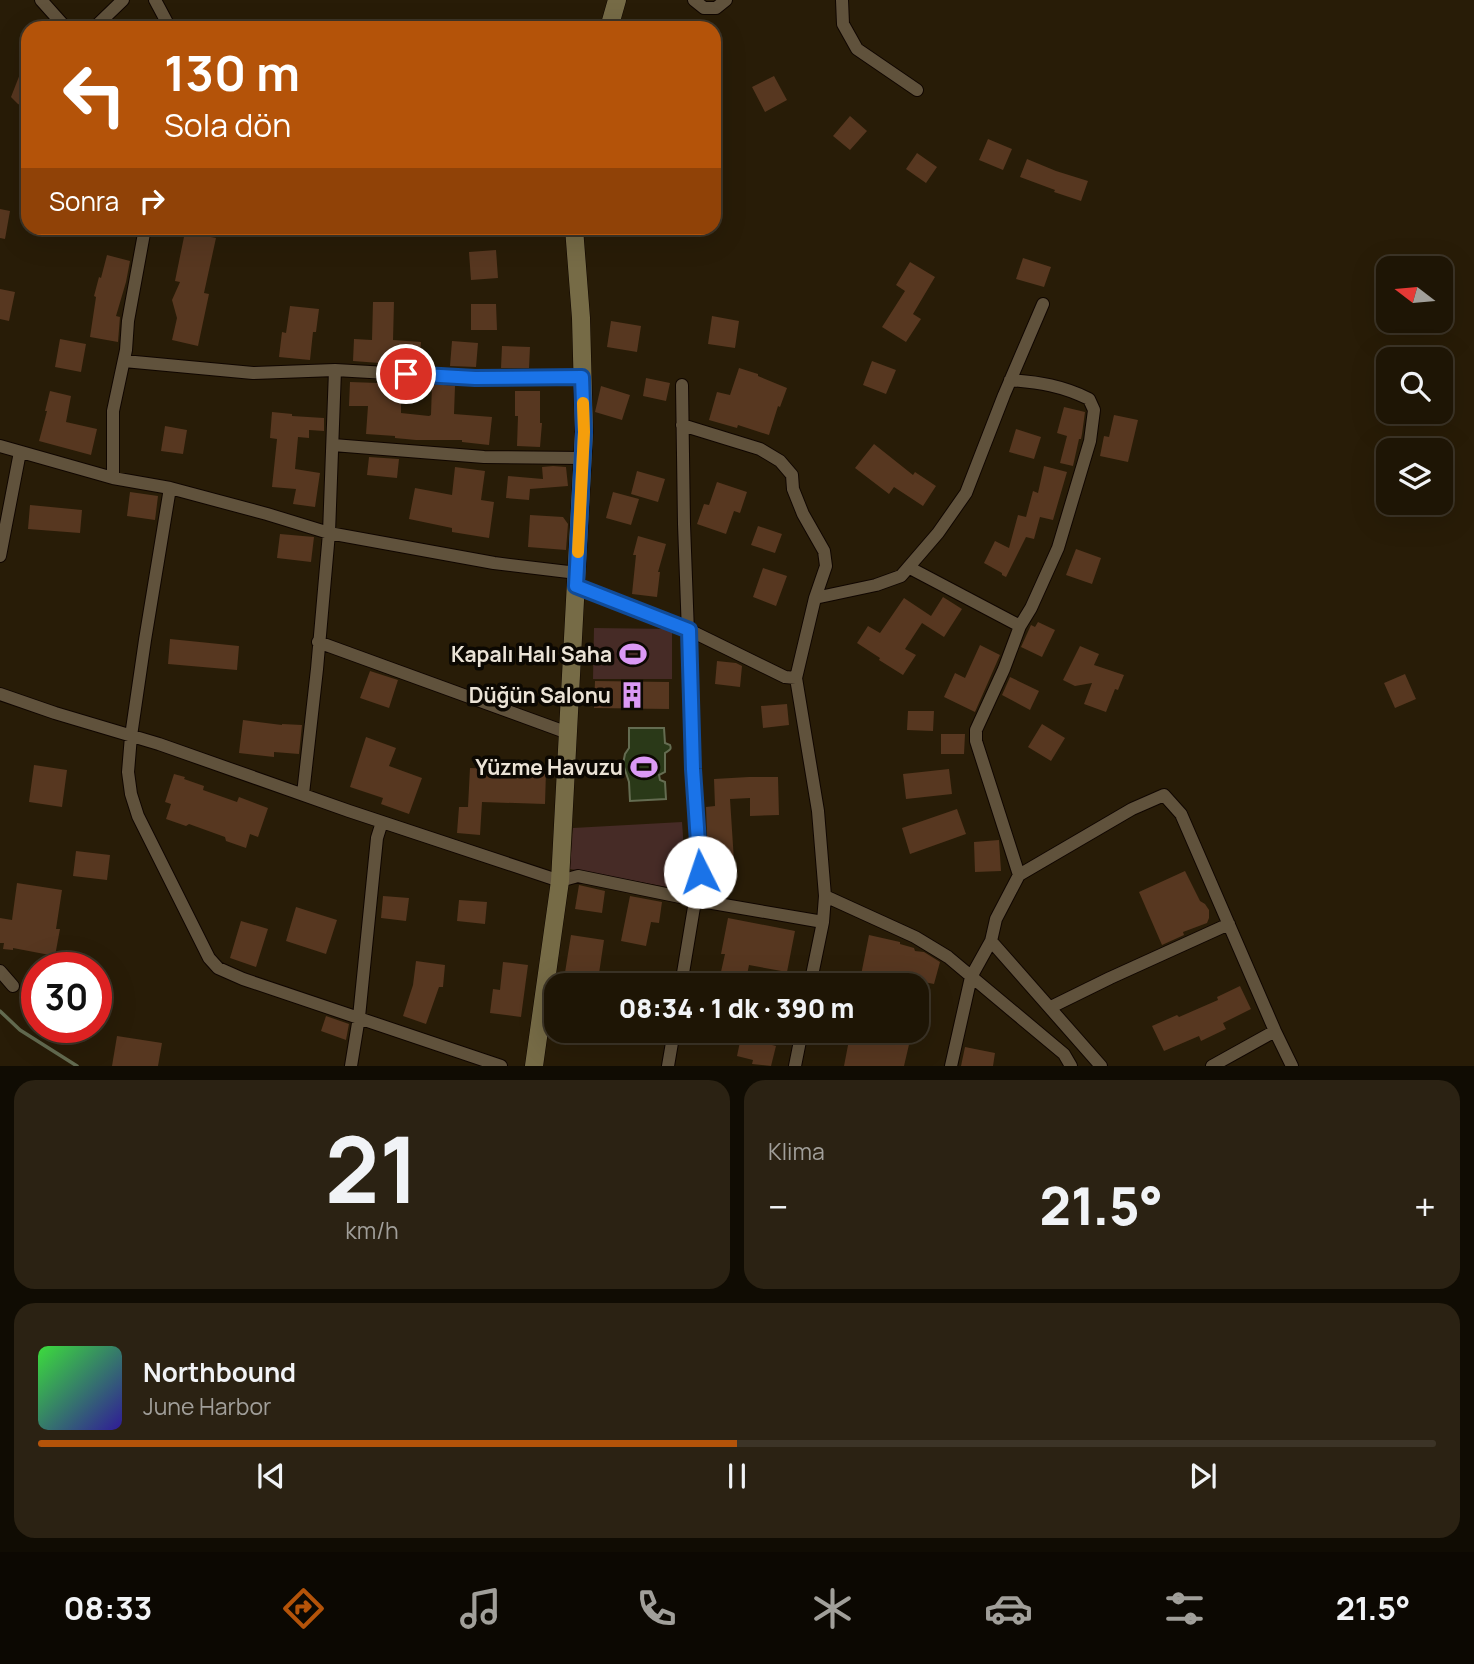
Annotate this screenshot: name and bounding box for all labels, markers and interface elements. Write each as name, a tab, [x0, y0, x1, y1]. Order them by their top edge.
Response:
text: 130 m	[164, 39, 300, 106]
icon: left	[49, 49, 140, 140]
text: Sola dön	[164, 103, 291, 147]
icon: right	[133, 182, 171, 220]
text: Sonra	[49, 183, 119, 219]
north arrow	[1376, 256, 1452, 332]
map controls	[1376, 256, 1453, 515]
pin	[376, 344, 436, 404]
button: search	[1376, 347, 1453, 424]
icon: arrive	[387, 355, 425, 393]
button: layers	[1376, 438, 1453, 515]
sports icon: Kapalı Halı Saha	[618, 639, 648, 669]
place label: Kapalı Halı Saha	[451, 640, 612, 668]
building icon: Düğün Salonu	[617, 680, 647, 710]
place label: Düğün Salonu	[469, 681, 611, 709]
sports icon: Yüzme Havuzu	[629, 752, 659, 782]
place label: Yüzme Havuzu	[475, 753, 623, 781]
position arrow	[663, 835, 737, 909]
speed limit sign: 30	[21, 952, 112, 1043]
text: 08:34 · 1 dk · 390 m	[619, 990, 854, 1026]
text: 21	[325, 1106, 419, 1230]
text: Klima	[768, 1135, 825, 1167]
text: 21.5°	[1040, 1170, 1163, 1241]
text: −	[768, 1180, 789, 1232]
text: +	[1414, 1180, 1436, 1232]
text: km/h	[345, 1214, 399, 1246]
text: Northbound	[143, 1354, 296, 1390]
text: June Harbor	[143, 1390, 271, 1422]
icon: previous	[252, 1457, 290, 1495]
icon: pause	[718, 1457, 756, 1495]
icon: next	[1184, 1457, 1222, 1495]
icon: directions	[279, 1584, 328, 1633]
icon: music	[456, 1584, 505, 1633]
icon: phone	[632, 1584, 681, 1633]
icon: climate	[808, 1584, 857, 1633]
icon: car	[984, 1584, 1033, 1633]
icon: filters	[1160, 1584, 1209, 1633]
text: 08:33	[64, 1586, 152, 1630]
text: 21.5°	[1336, 1586, 1410, 1630]

